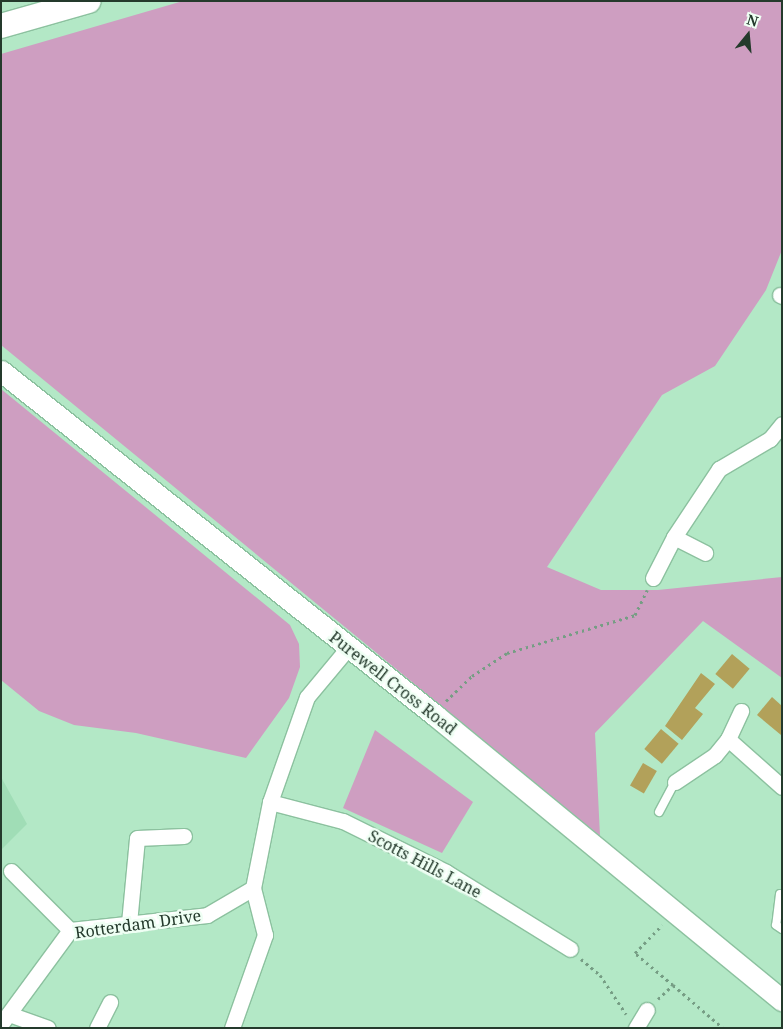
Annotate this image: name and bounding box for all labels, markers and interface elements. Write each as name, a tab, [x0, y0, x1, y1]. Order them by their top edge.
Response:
text: N	[744, 9, 761, 31]
north arrow	[723, 10, 773, 60]
street label: Purewell Cross Road	[326, 627, 460, 739]
street label: Scotts Hills Lane	[365, 826, 485, 902]
street label: Rotterdam Drive	[74, 906, 202, 942]

